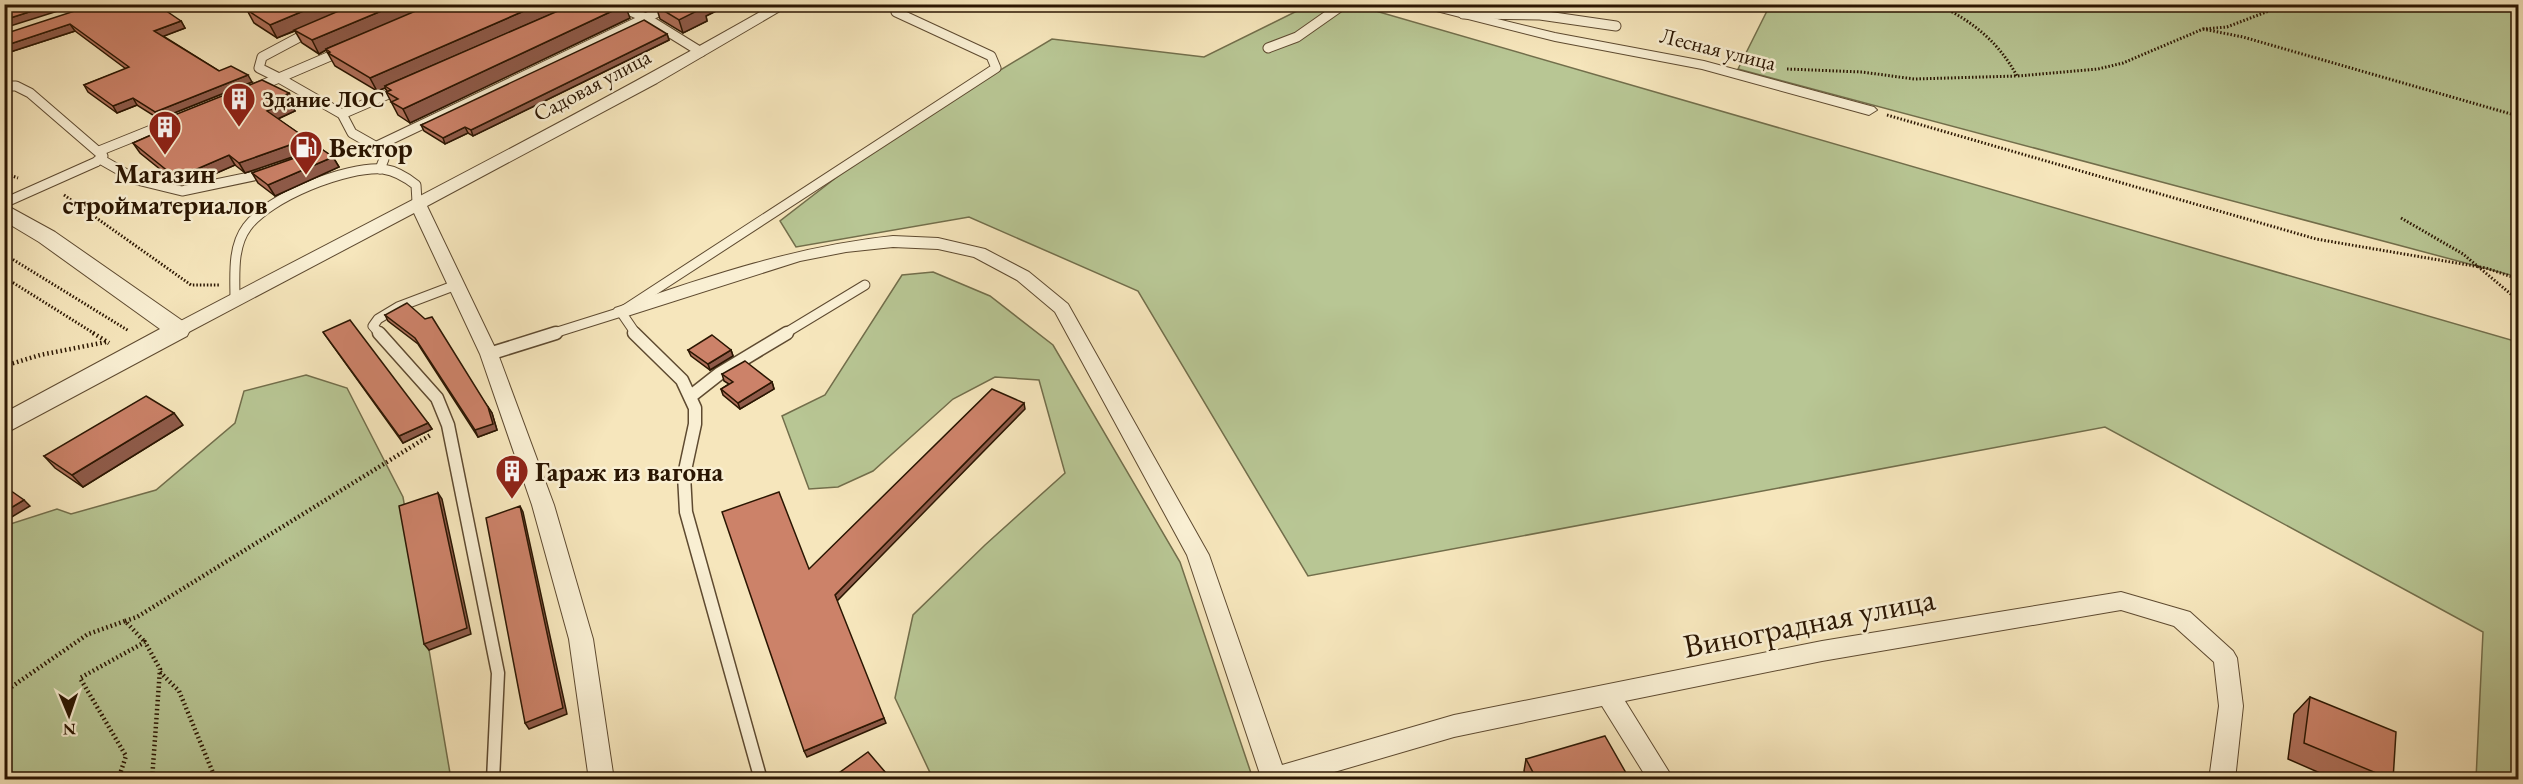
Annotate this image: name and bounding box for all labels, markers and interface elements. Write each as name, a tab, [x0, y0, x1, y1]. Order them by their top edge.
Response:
street label: Лесная улица	[1657, 21, 1779, 77]
street label: Садовая улица	[528, 42, 656, 128]
building icon: Здание ЛОС	[221, 81, 257, 128]
place label: Здание ЛОС	[262, 85, 385, 114]
building icon: Магазин стройматериалов	[147, 109, 183, 156]
fuel station icon: Вектор	[288, 129, 324, 176]
place label: Вектор	[329, 130, 413, 165]
place label: Магазин стройматериалов	[63, 156, 267, 222]
building icon: Гараж из вагона	[494, 453, 530, 500]
place label: Гараж из вагона	[535, 454, 724, 489]
street label: Виноградная улица	[1680, 576, 1939, 667]
north arrow	[39, 685, 99, 745]
text: N	[63, 719, 76, 740]

